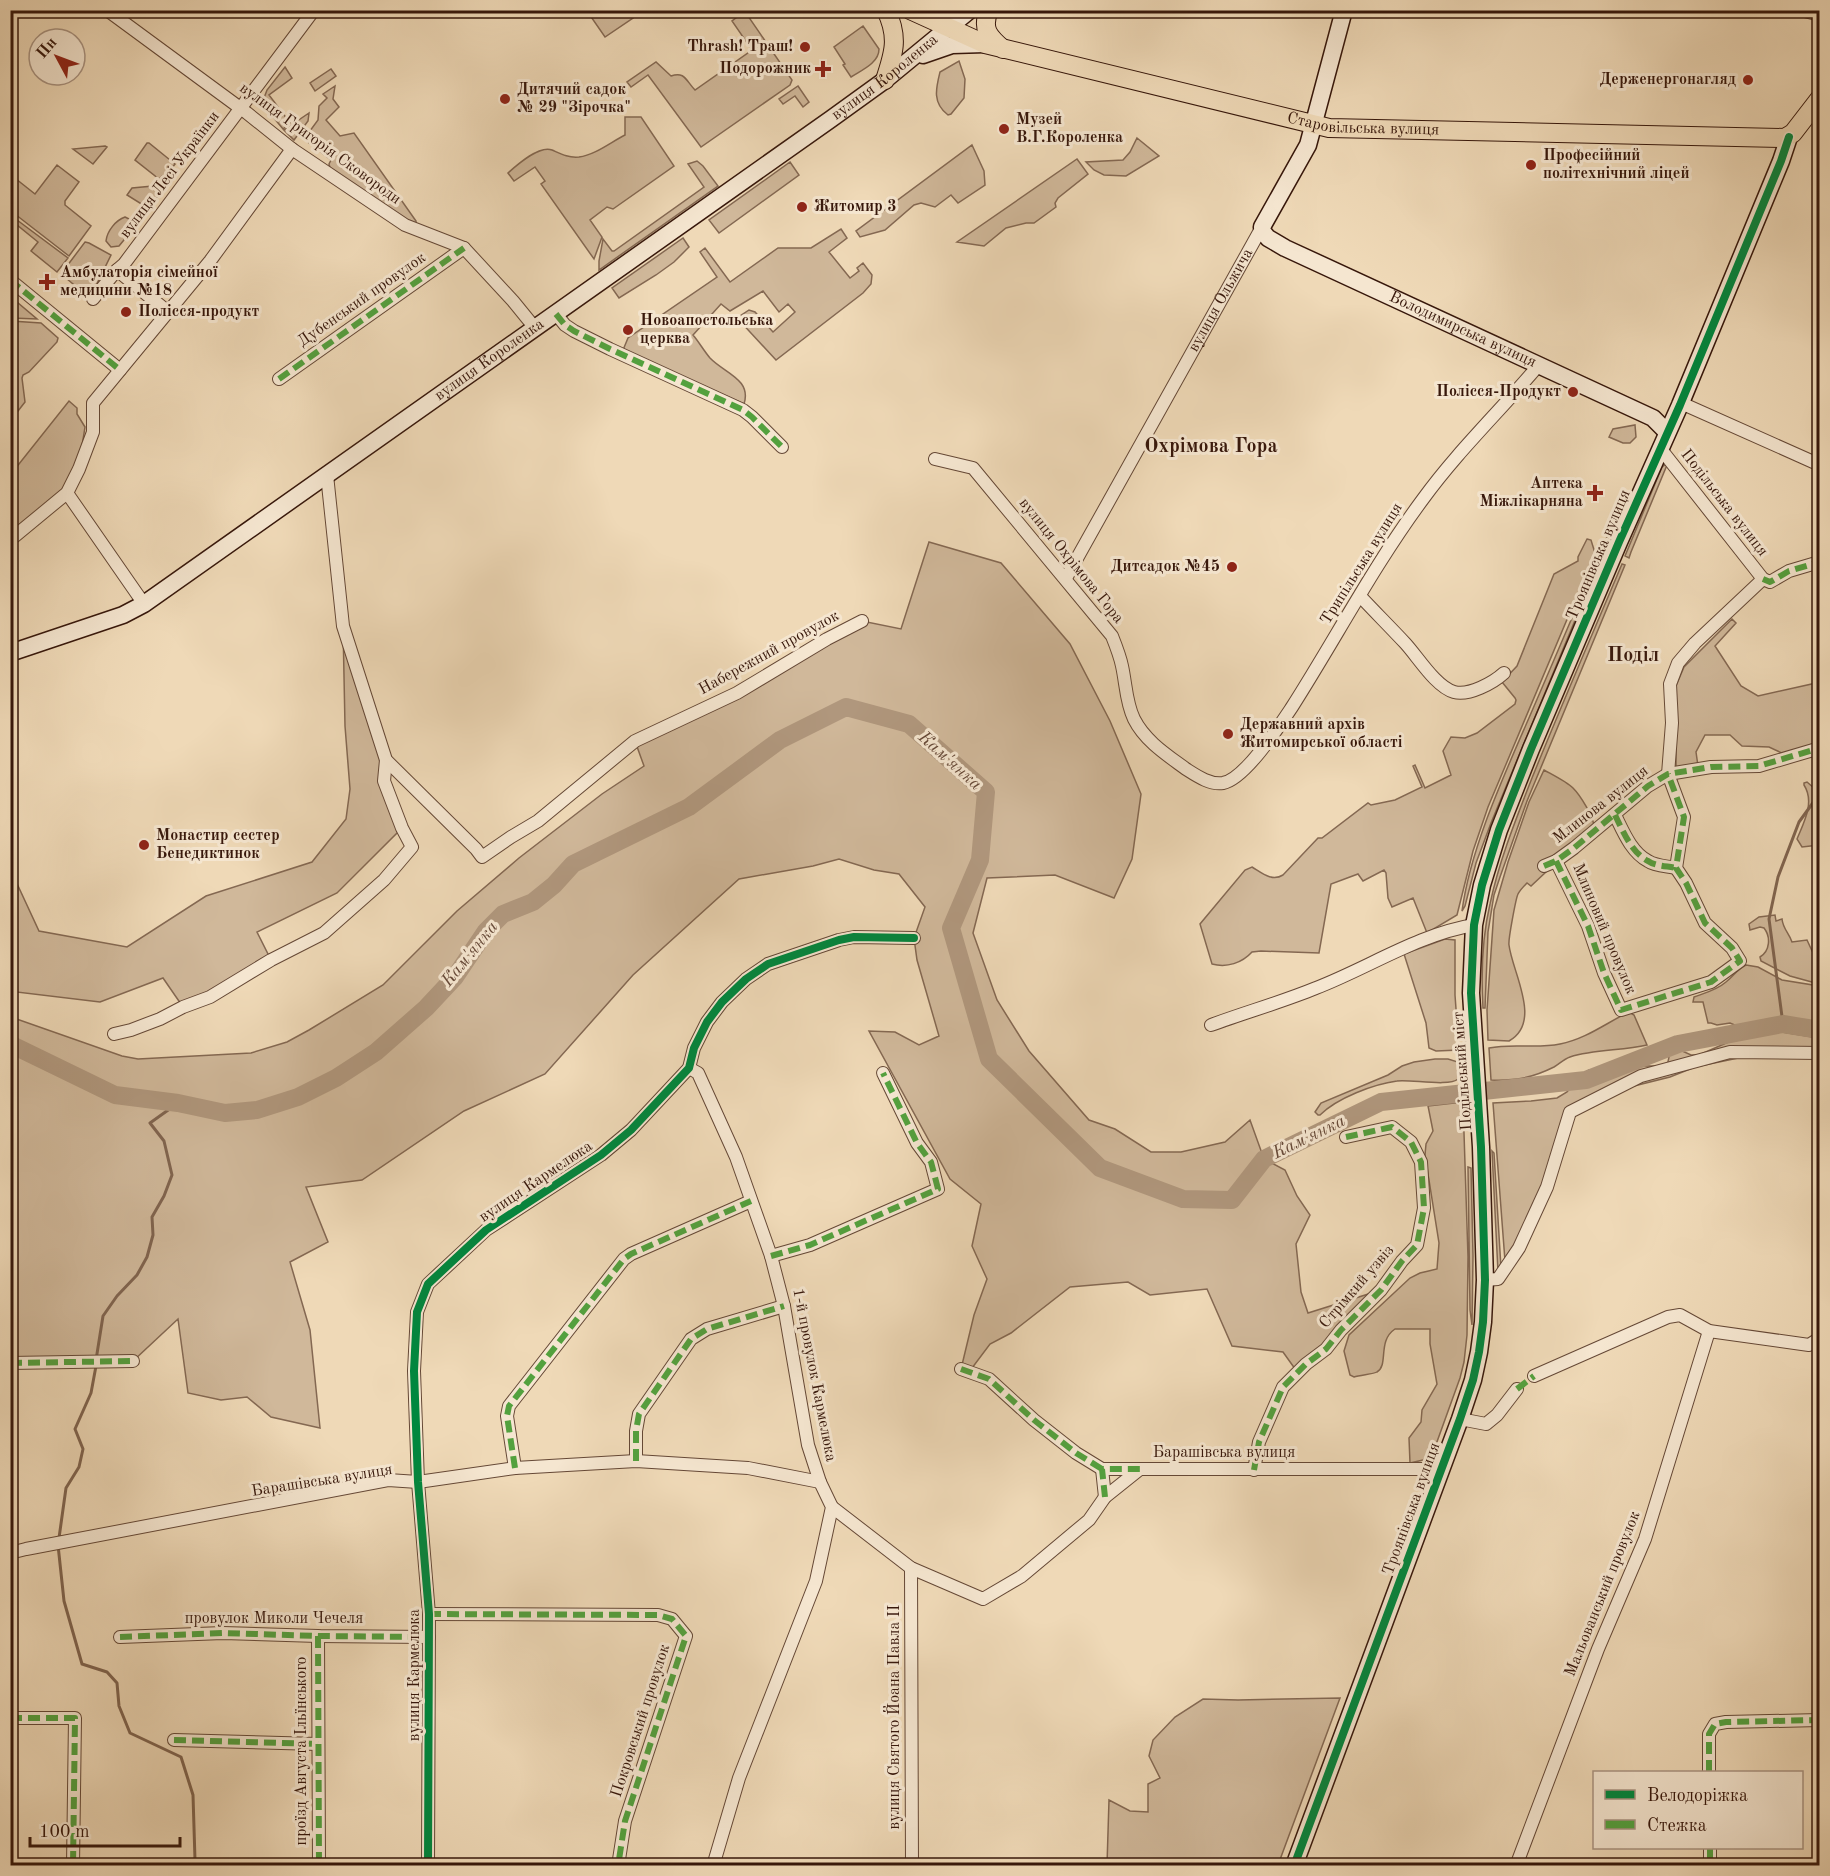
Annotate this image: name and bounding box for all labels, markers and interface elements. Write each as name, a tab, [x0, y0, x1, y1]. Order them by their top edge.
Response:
north arrow	[27, 27, 87, 87]
street label: вулиця Короленка	[829, 32, 941, 124]
text: Пн	[34, 35, 60, 62]
place label: Thrash! Траш!	[687, 39, 793, 55]
marker: Thrash! Траш!	[798, 40, 812, 54]
place label: Подорожник	[719, 61, 812, 77]
marker: Подорожник	[816, 62, 830, 76]
place label: Держенергонагляд	[1600, 72, 1736, 88]
marker: Держенергонагляд	[1741, 73, 1755, 87]
street label: вулиця Григорія Сковороди	[236, 80, 404, 208]
place label: Дитячий садок № 29 "Зірочка"	[517, 82, 631, 116]
marker: Дитячий садок № 29 "Зірочка"	[498, 92, 512, 106]
street label: вулиця Лесі Українки	[117, 109, 223, 241]
street label: Старовільська вулиця	[1285, 110, 1439, 138]
place label: Музей В.Г.Короленка	[1016, 112, 1123, 146]
marker: Музей В.Г.Короленка	[997, 122, 1011, 136]
place label: Професійний політехнічний ліцей	[1543, 148, 1690, 182]
marker: Професійний політехнічний ліцей	[1524, 158, 1538, 172]
place label: Житомир 3	[814, 199, 897, 215]
marker: Житомир 3	[795, 200, 809, 214]
street label: вулиця Ольжича	[1186, 246, 1256, 355]
street label: Дубенський провулок	[295, 250, 429, 350]
place label: Амбулаторія сімейної медицини №18	[60, 265, 218, 299]
marker: Амбулаторія сімейної медицини №18	[38, 273, 56, 291]
street label: Володимирська вулиця	[1386, 289, 1539, 371]
place label: Полісся-продукт	[138, 304, 259, 320]
marker: Полісся-продукт	[119, 305, 133, 319]
place label: Новоапостольська церква	[640, 313, 773, 347]
street label: вулиця Короленка	[432, 316, 547, 404]
marker: Новоапостольська церква	[621, 323, 635, 337]
place label: Полісся-Продукт	[1436, 384, 1561, 400]
marker: Полісся-Продукт	[1566, 385, 1580, 399]
district label: Охрімова Гора	[1144, 437, 1278, 457]
street label: Подільська вулиця	[1677, 447, 1771, 559]
place label: Аптека Міжлікарняна	[1479, 476, 1583, 510]
marker: Аптека Міжлікарняна	[1588, 486, 1602, 500]
street label: Троянівська вулиця	[1564, 488, 1634, 622]
street label: вулиця Охрімова Гора	[1016, 495, 1126, 627]
street label: Трипільська вулиця	[1318, 500, 1406, 628]
place label: Дитсадок №45	[1111, 559, 1220, 575]
marker: Дитсадок №45	[1225, 560, 1239, 574]
street label: Набережний провулок	[696, 608, 842, 698]
district label: Поділ	[1607, 646, 1659, 666]
place label: Державний архів Житомирської області	[1240, 717, 1403, 751]
water label: Кам'янка	[914, 727, 985, 794]
marker: Державний архів Житомирської області	[1221, 727, 1235, 741]
street label: Млинова вулиця	[1550, 763, 1652, 847]
place label: Монастир сестер Бенедиктинок	[156, 828, 280, 862]
marker: Монастир сестер Бенедиктинок	[137, 838, 151, 852]
street label: Млиновий провулок	[1569, 861, 1639, 997]
water label: Кам'янка	[438, 918, 502, 991]
street label: Подільський міст	[1451, 1011, 1475, 1131]
water label: Кам'янка	[1269, 1112, 1348, 1163]
street label: вулиця Кармелюка	[477, 1138, 595, 1226]
street label: Стрімкий узвіз	[1317, 1242, 1397, 1332]
street label: 1-й провулок Кармелюка	[789, 1287, 839, 1463]
street label: Троянівська вулиця	[1381, 1441, 1443, 1577]
street label: Барашівська вулиця	[1153, 1445, 1295, 1461]
street label: Барашівська вулиця	[250, 1462, 394, 1500]
street label: Мальованський провулок	[1562, 1509, 1644, 1679]
street label: вулиця Святого Йоана Павла II	[883, 1605, 903, 1829]
street label: вулиця Кармелюка	[407, 1609, 423, 1741]
street label: провулок Миколи Чечеля	[185, 1611, 363, 1627]
street label: Покровський провулок	[609, 1642, 673, 1800]
street label: проїзд Августа Ільїнського	[294, 1656, 310, 1846]
legend	[1593, 1771, 1803, 1849]
text: Велодоріжка	[1647, 1787, 1748, 1805]
scale bar	[30, 1810, 180, 1848]
text: Стежка	[1647, 1817, 1707, 1835]
text: 100 m	[39, 1823, 90, 1841]

